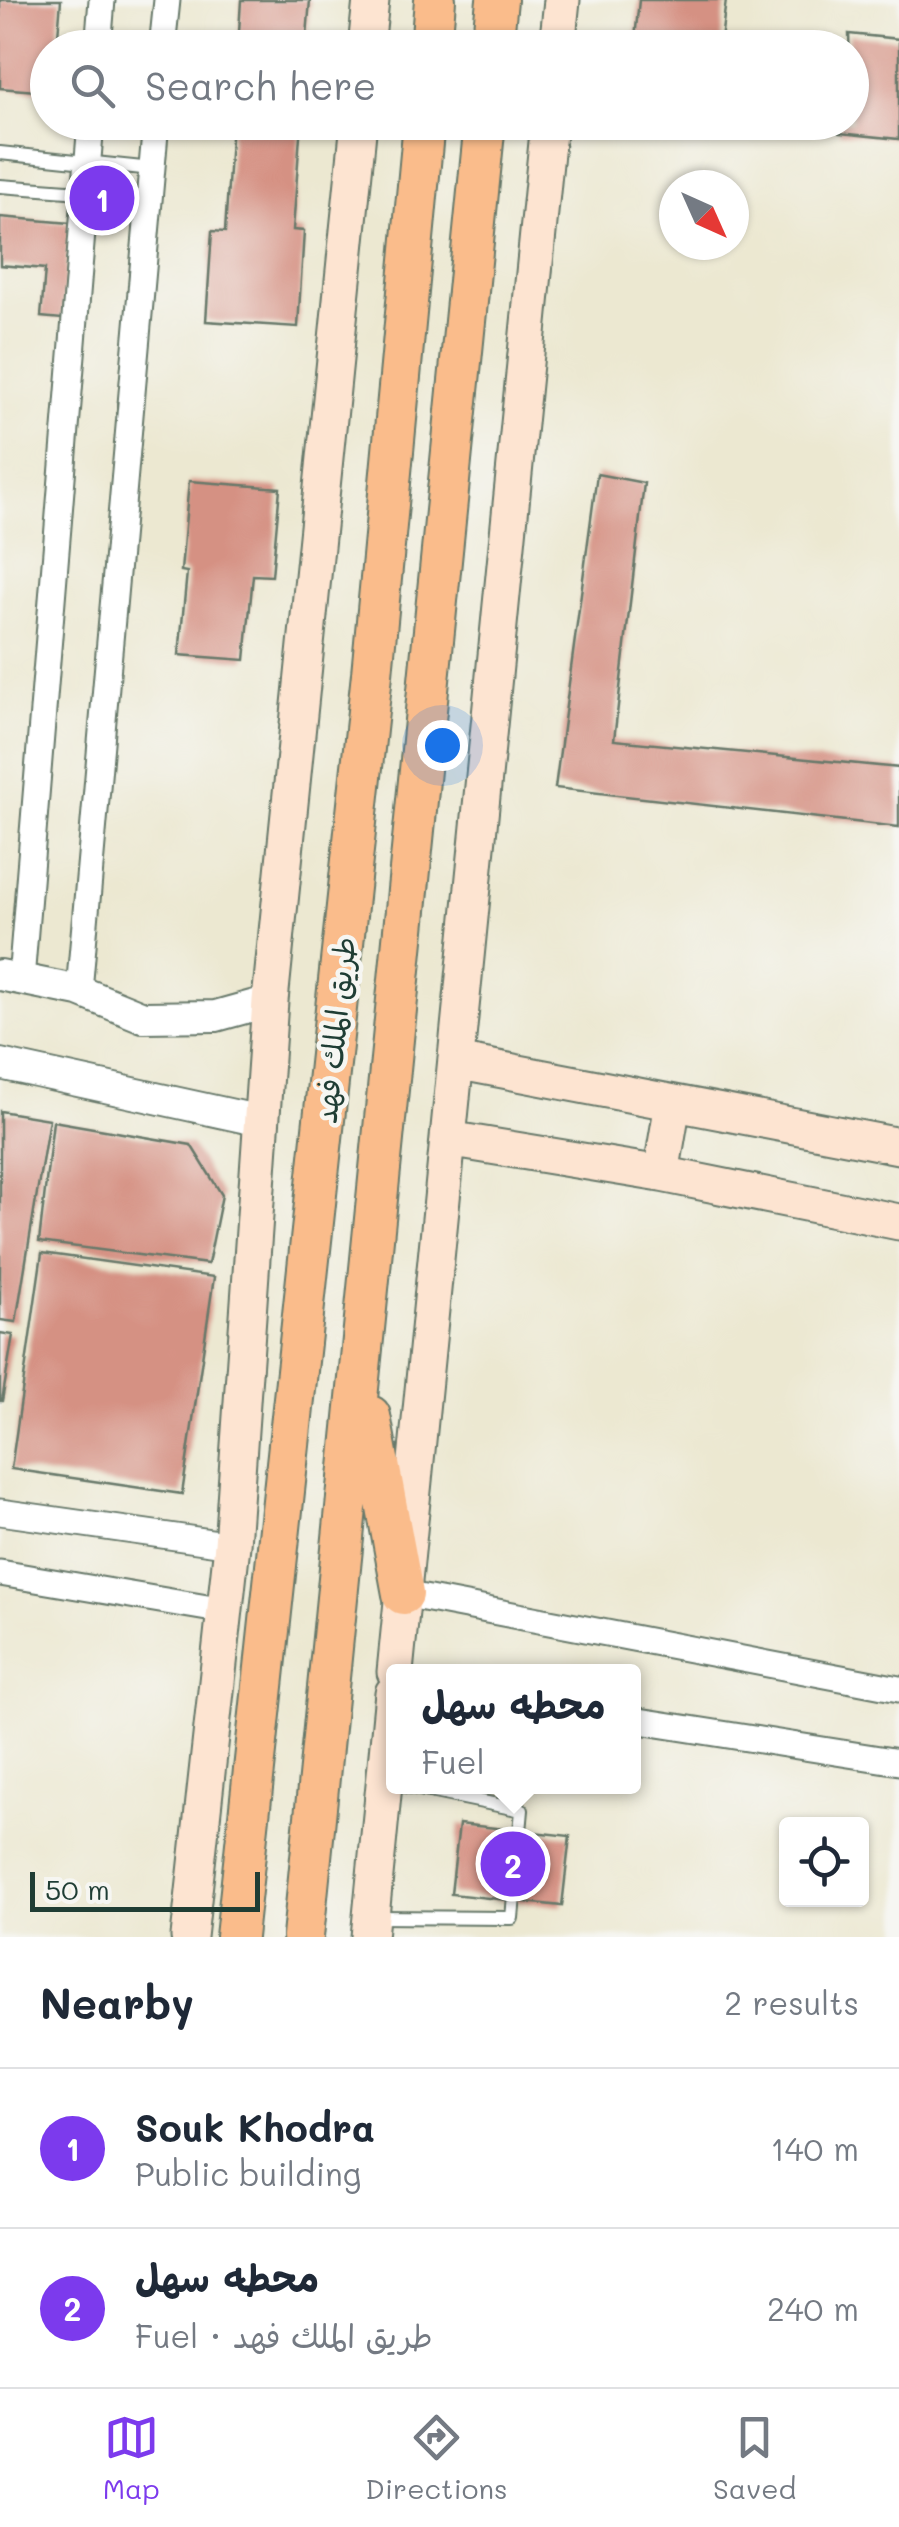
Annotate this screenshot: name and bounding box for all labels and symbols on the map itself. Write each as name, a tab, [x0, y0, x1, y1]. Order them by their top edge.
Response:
pin: 1	[70, 160, 134, 236]
north arrow	[659, 170, 749, 260]
your location	[417, 720, 468, 771]
street label: طريق الملك فهد	[304, 935, 364, 1125]
pin: 2	[480, 1826, 546, 1902]
scale bar	[30, 1867, 260, 1912]

